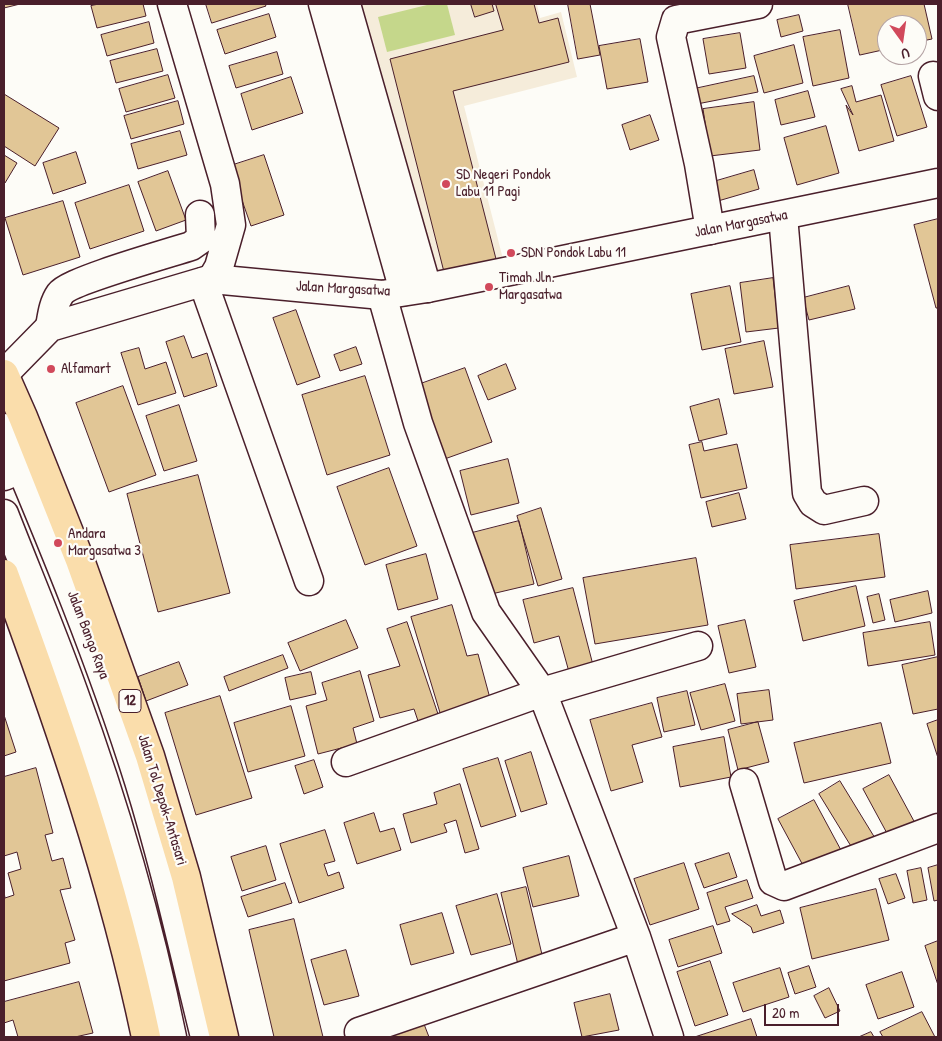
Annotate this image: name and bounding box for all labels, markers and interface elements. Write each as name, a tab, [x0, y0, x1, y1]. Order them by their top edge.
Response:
north arrow	[877, 15, 927, 65]
text: U	[899, 44, 912, 64]
place label: SD Negeri Pondok Labu 11 Pagi	[456, 166, 551, 201]
marker: SD Negeri Pondok Labu 11 Pagi	[440, 178, 452, 190]
street label: Jalan Margasatwa	[693, 206, 789, 242]
place label: SDN Pondok Labu 11	[521, 244, 626, 262]
marker: SDN Pondok Labu 11	[505, 247, 517, 259]
place label: Timah Jln. Margasatwa	[499, 269, 562, 304]
street label: Jalan Margasatwa	[295, 278, 391, 300]
marker: Timah Jln. Margasatwa	[483, 281, 495, 293]
place label: Alfamart	[61, 360, 111, 378]
marker: Alfamart	[45, 363, 57, 375]
place label: Andara Margasatwa 3	[68, 525, 141, 560]
marker: Andara Margasatwa 3	[52, 537, 64, 549]
street label: Jalan Bango Raya	[63, 588, 113, 682]
road number: 12	[119, 689, 141, 712]
street label: Jalan Tol Depok–Antasari	[134, 732, 190, 868]
scale bar	[767, 994, 842, 1026]
text: 20 m	[772, 1002, 799, 1023]

